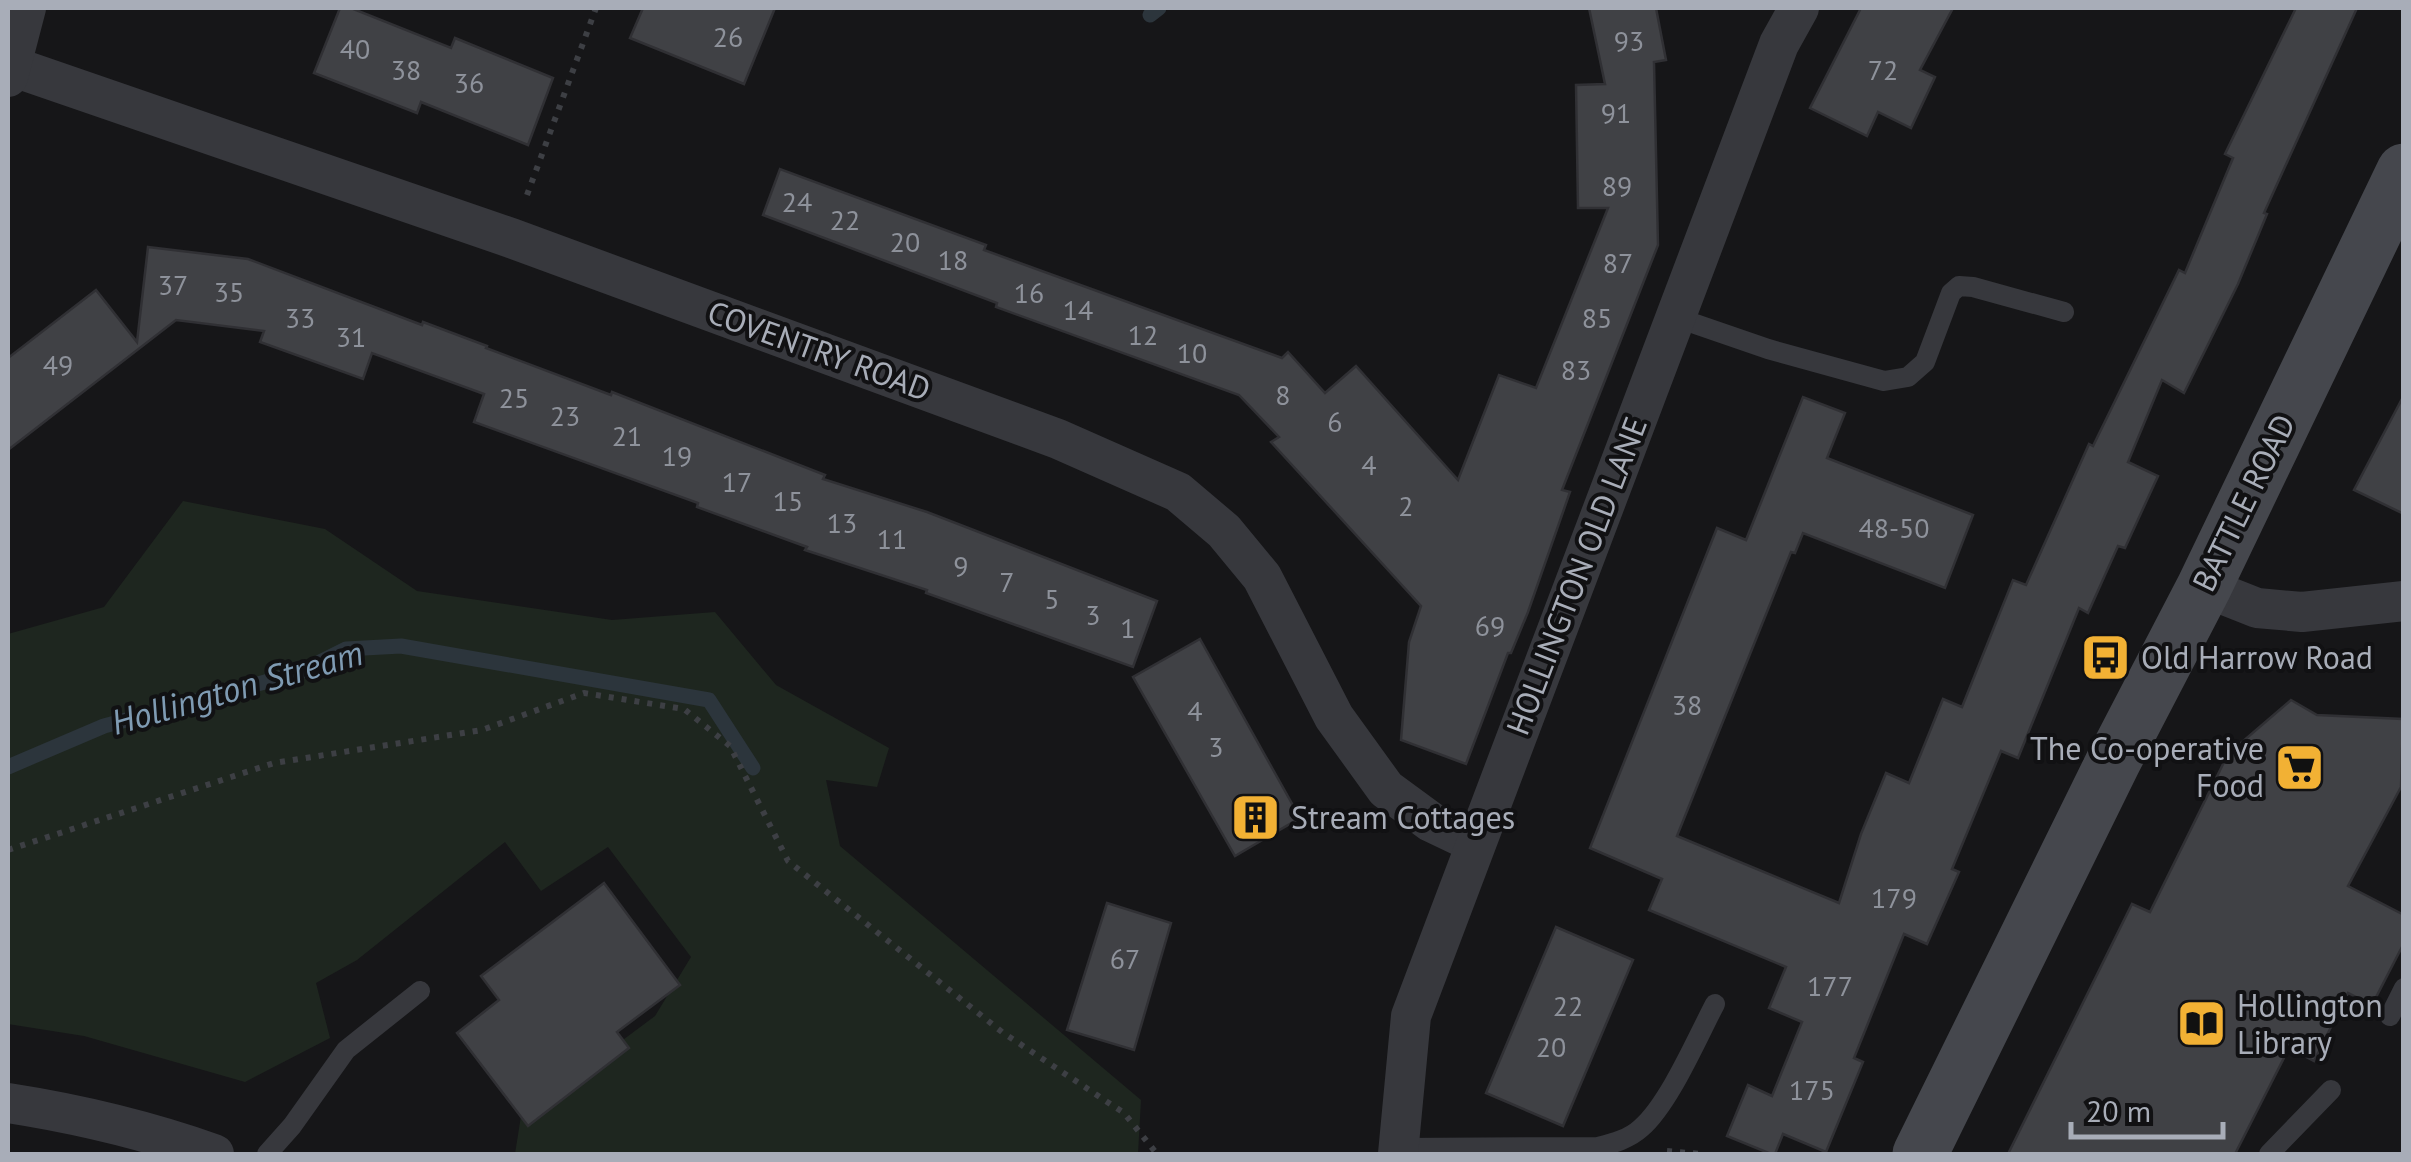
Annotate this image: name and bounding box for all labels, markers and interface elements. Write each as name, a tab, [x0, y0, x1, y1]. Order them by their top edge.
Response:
house number: 26	[713, 18, 743, 55]
house number: 93	[1614, 22, 1644, 59]
house number: 40	[340, 30, 370, 67]
house number: 38	[391, 51, 421, 88]
house number: 72	[1868, 51, 1898, 88]
house number: 36	[454, 64, 484, 101]
house number: 91	[1601, 94, 1631, 131]
house number: 89	[1602, 167, 1632, 204]
house number: 24	[782, 183, 812, 220]
house number: 22	[830, 201, 860, 238]
house number: 20	[890, 223, 920, 260]
house number: 18	[938, 241, 968, 278]
house number: 87	[1603, 244, 1633, 281]
house number: 37	[158, 266, 188, 303]
house number: 35	[214, 273, 244, 310]
house number: 16	[1014, 274, 1044, 311]
street label: COVENTRY ROAD	[702, 290, 937, 410]
house number: 14	[1063, 291, 1093, 328]
house number: 33	[285, 299, 315, 336]
house number: 85	[1582, 299, 1612, 336]
house number: 12	[1128, 316, 1158, 353]
house number: 31	[336, 318, 366, 355]
house number: 10	[1177, 334, 1207, 371]
house number: 49	[43, 346, 73, 383]
house number: 83	[1561, 351, 1591, 388]
house number: 8	[1275, 376, 1291, 413]
house number: 25	[499, 379, 529, 416]
house number: 23	[550, 397, 580, 434]
house number: 6	[1327, 403, 1343, 440]
street label: BATTLE ROAD	[2182, 407, 2304, 598]
street label: HOLLINGTON OLD LANE	[1496, 411, 1656, 741]
house number: 21	[612, 417, 642, 454]
house number: 19	[662, 437, 692, 474]
house number: 4	[1361, 446, 1377, 483]
house number: 17	[722, 463, 752, 500]
house number: 15	[773, 482, 803, 519]
house number: 2	[1398, 487, 1414, 524]
house number: 13	[827, 504, 857, 541]
house number: 48-50	[1858, 509, 1930, 546]
house number: 11	[877, 520, 907, 557]
house number: 9	[953, 547, 969, 584]
house number: 7	[999, 563, 1015, 600]
house number: 5	[1044, 580, 1060, 617]
house number: 3	[1085, 596, 1101, 633]
house number: 69	[1475, 607, 1505, 644]
house number: 1	[1120, 609, 1136, 646]
water label: Hollington Stream	[106, 629, 368, 745]
bus stop icon: Old Harrow Road	[2080, 632, 2132, 684]
place label: Old Harrow Road	[2141, 636, 2373, 678]
house number: 38	[1672, 686, 1702, 723]
house number: 4	[1187, 692, 1203, 729]
place label: The Co-operative Food	[2030, 727, 2264, 806]
house number: 3	[1208, 728, 1224, 765]
supermarket icon: The Co-operative Food	[2273, 741, 2325, 793]
building icon: Stream Cottages	[1230, 792, 1282, 844]
place label: Stream Cottages	[1291, 796, 1515, 838]
house number: 179	[1871, 879, 1917, 916]
house number: 67	[1110, 940, 1140, 977]
house number: 177	[1807, 967, 1853, 1004]
place label: Hollington Library	[2237, 984, 2383, 1063]
house number: 22	[1553, 987, 1583, 1024]
library icon: Hollington Library	[2176, 998, 2228, 1050]
house number: 20	[1536, 1028, 1566, 1065]
house number: 175	[1789, 1071, 1835, 1108]
scale bar	[2071, 1077, 2224, 1139]
text: 20 m	[2086, 1091, 2151, 1130]

